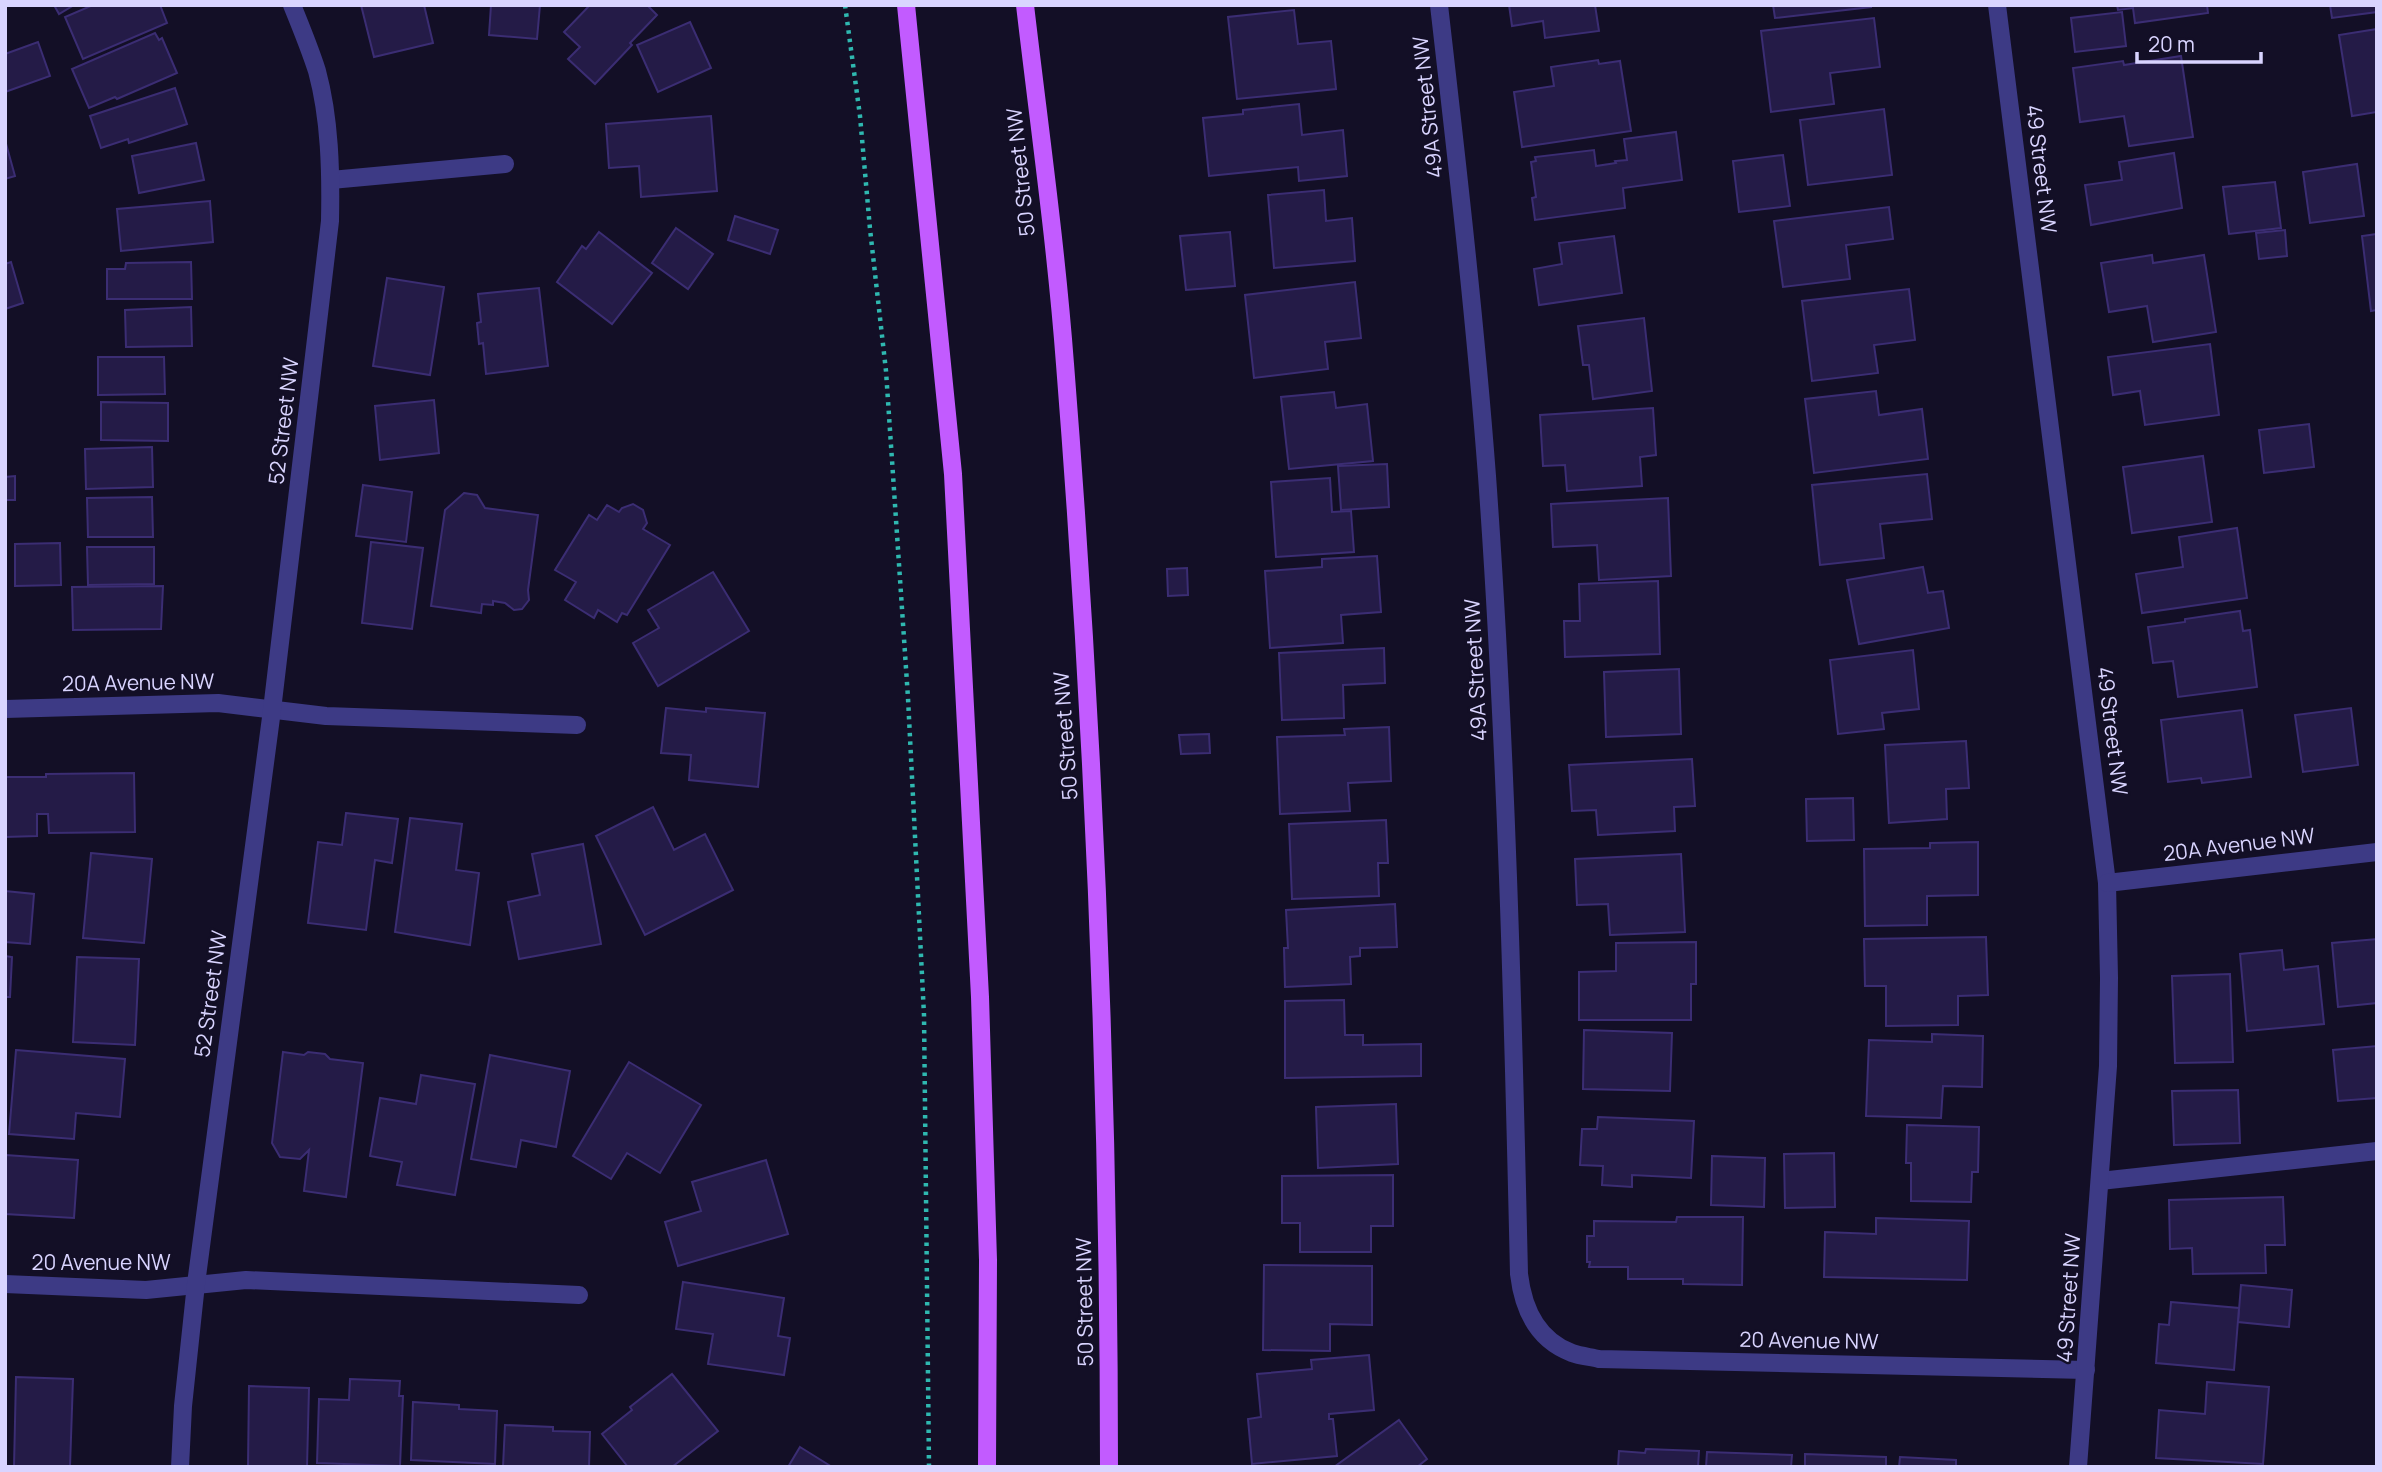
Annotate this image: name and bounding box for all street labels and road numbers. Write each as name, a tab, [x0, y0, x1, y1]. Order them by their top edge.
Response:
street label: 49A Street NW	[1406, 34, 1448, 179]
street label: 49 Street NW	[2020, 103, 2064, 235]
street label: 50 Street NW	[999, 106, 1041, 238]
street label: 52 Street NW	[261, 356, 305, 486]
street label: 49A Street NW	[1457, 598, 1493, 742]
street label: 49 Street NW	[2091, 665, 2135, 797]
street label: 20A Avenue NW	[62, 667, 215, 697]
street label: 50 Street NW	[1047, 670, 1083, 801]
street label: 20A Avenue NW	[2162, 821, 2317, 867]
street label: 52 Street NW	[187, 928, 233, 1059]
street label: 49 Street NW	[2050, 1232, 2087, 1363]
street label: 50 Street NW	[1069, 1237, 1099, 1367]
street label: 20 Avenue NW	[31, 1248, 171, 1276]
street label: 20 Avenue NW	[1739, 1325, 1879, 1355]

